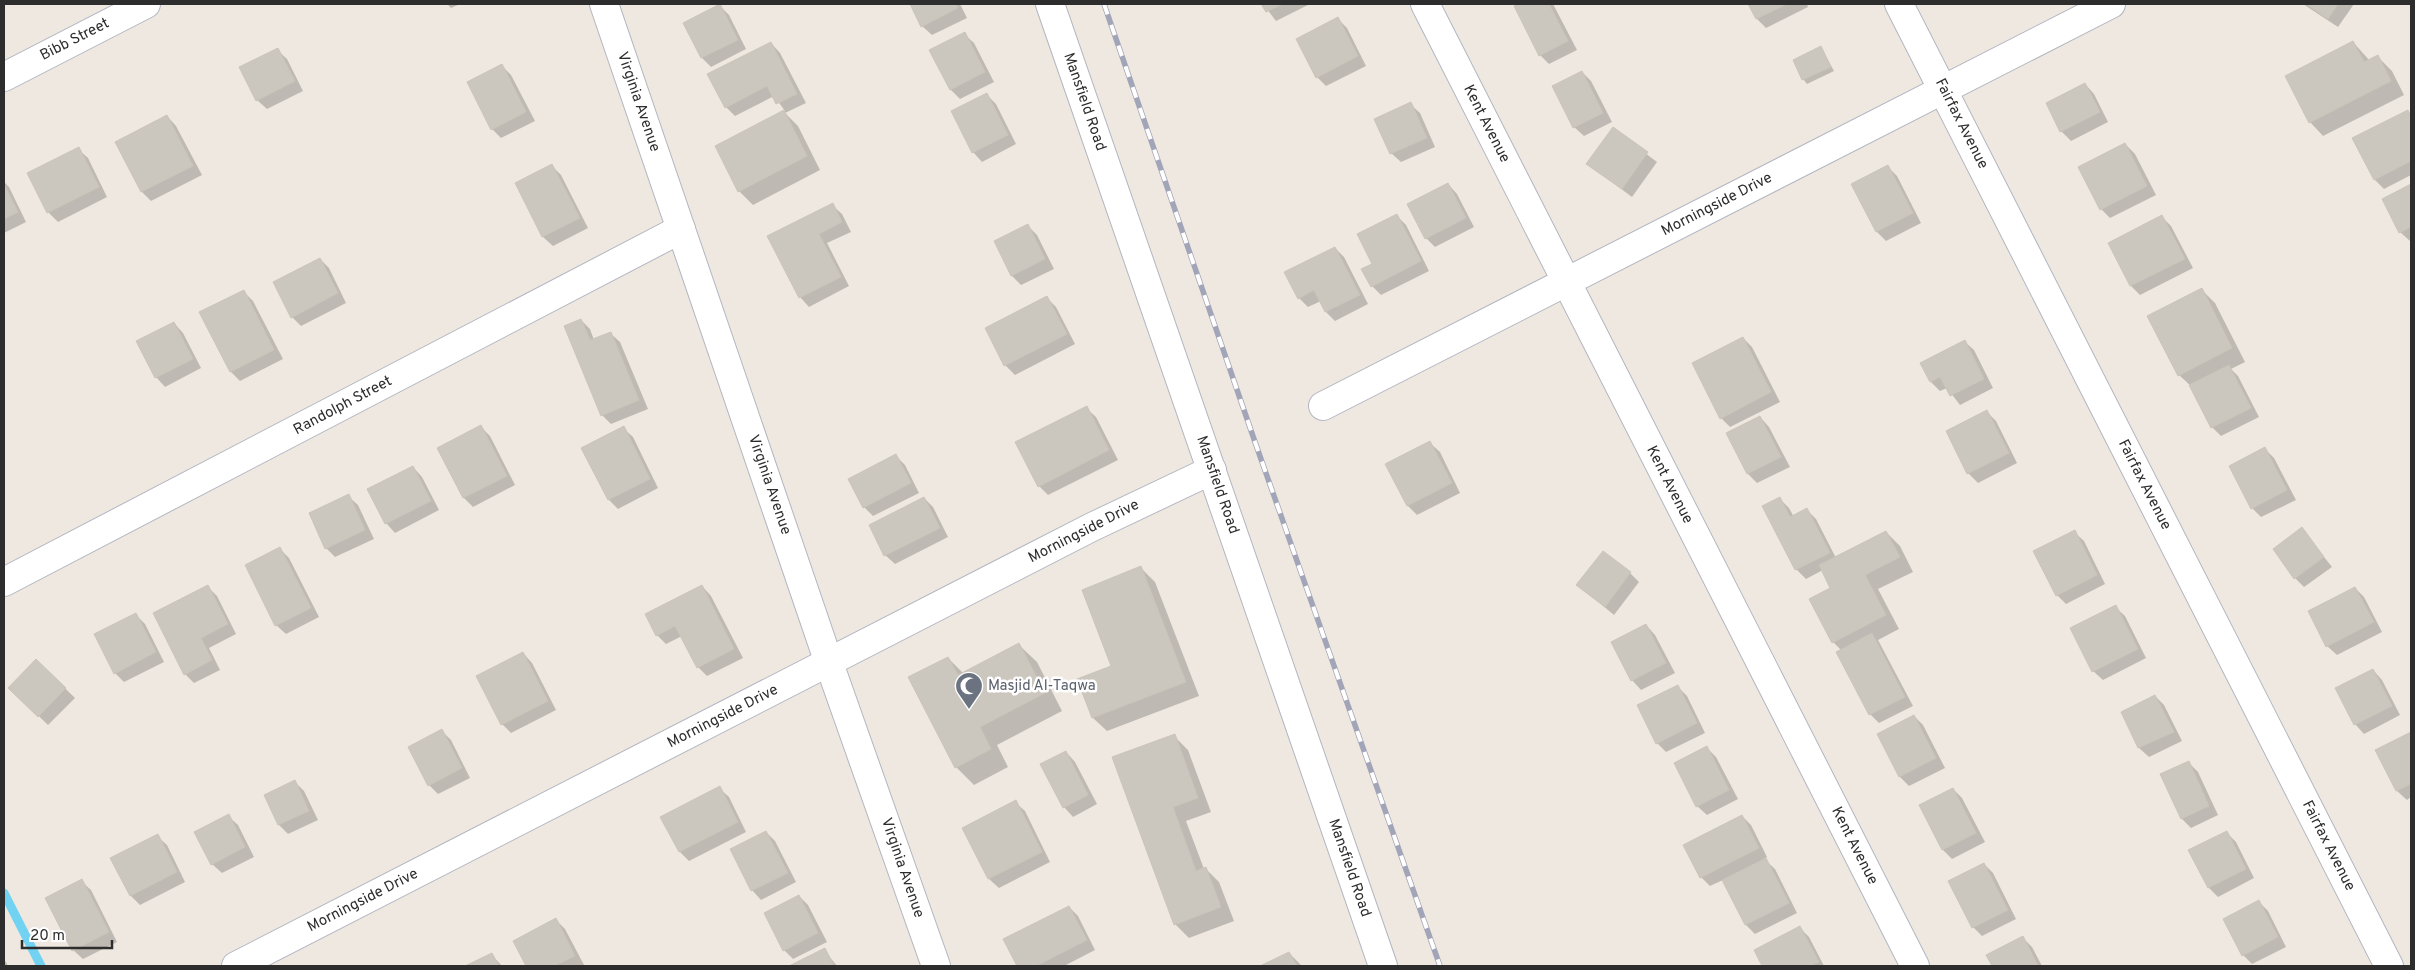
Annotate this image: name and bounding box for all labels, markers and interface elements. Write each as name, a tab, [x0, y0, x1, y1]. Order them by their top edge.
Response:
street label: Bibb Street	[37, 14, 113, 66]
street label: Virginia Avenue	[612, 49, 664, 155]
street label: Mansfield Road	[1058, 50, 1110, 154]
street label: Fairfax Avenue	[1930, 76, 1992, 172]
street label: Kent Avenue	[1458, 82, 1514, 166]
street label: Morningside Drive	[1658, 169, 1776, 241]
street label: Randolph Street	[290, 372, 396, 440]
street label: Virginia Avenue	[743, 432, 795, 538]
street label: Mansfield Road	[1191, 433, 1243, 537]
street label: Fairfax Avenue	[2113, 437, 2175, 533]
street label: Kent Avenue	[1641, 443, 1697, 527]
street label: Morningside Drive	[1025, 496, 1143, 568]
mosque icon: Masjid Al-Taqwa	[954, 671, 984, 710]
place label: Masjid Al-Taqwa	[988, 677, 1096, 696]
street label: Morningside Drive	[664, 681, 782, 753]
street label: Fairfax Avenue	[2297, 798, 2359, 894]
street label: Kent Avenue	[1826, 804, 1882, 888]
street label: Virginia Avenue	[876, 815, 928, 921]
street label: Mansfield Road	[1323, 816, 1375, 920]
street label: Morningside Drive	[304, 865, 422, 937]
scale bar	[22, 918, 112, 950]
text: 20 m	[30, 927, 65, 946]

